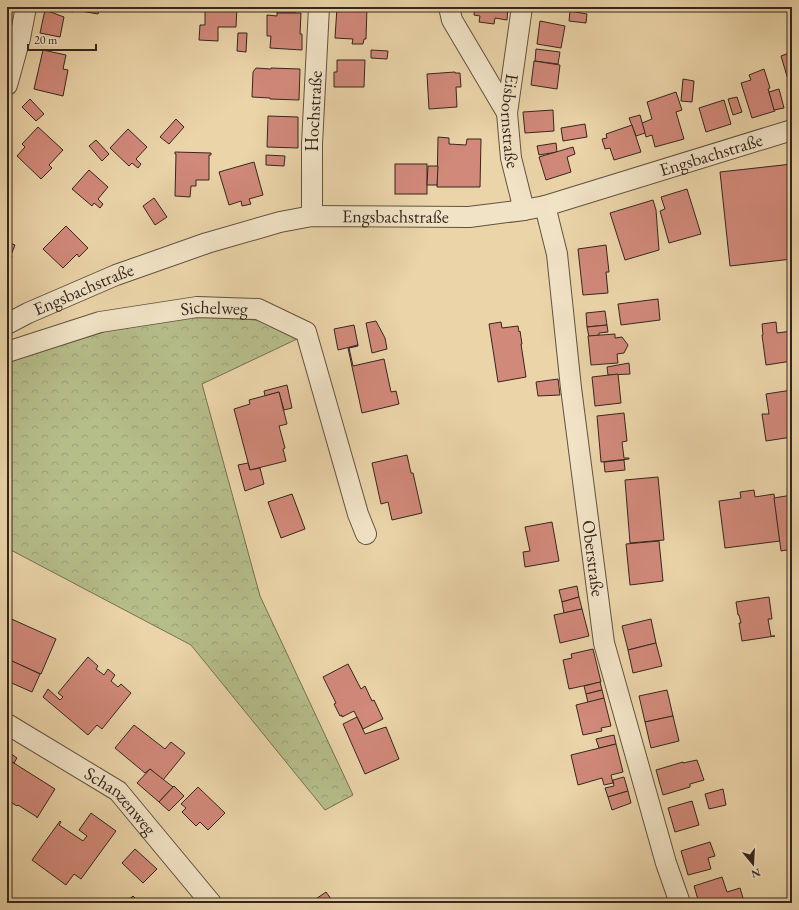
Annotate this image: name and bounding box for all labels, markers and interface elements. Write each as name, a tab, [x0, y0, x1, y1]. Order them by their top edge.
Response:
scale bar	[28, 26, 96, 52]
text: 20 m	[34, 32, 58, 48]
street label: Hochstraße	[300, 70, 327, 151]
street label: Eisbornstraße	[496, 72, 525, 171]
street label: Engsbachstraße	[656, 128, 765, 181]
street label: Engsbachstraße	[342, 204, 449, 228]
street label: Engsbachstraße	[30, 258, 137, 320]
street label: Sichelweg	[179, 295, 248, 320]
street label: Oberstraße	[577, 519, 610, 598]
street label: Schanzenweg	[80, 761, 162, 840]
north arrow	[733, 844, 773, 884]
text: N	[750, 865, 762, 882]

